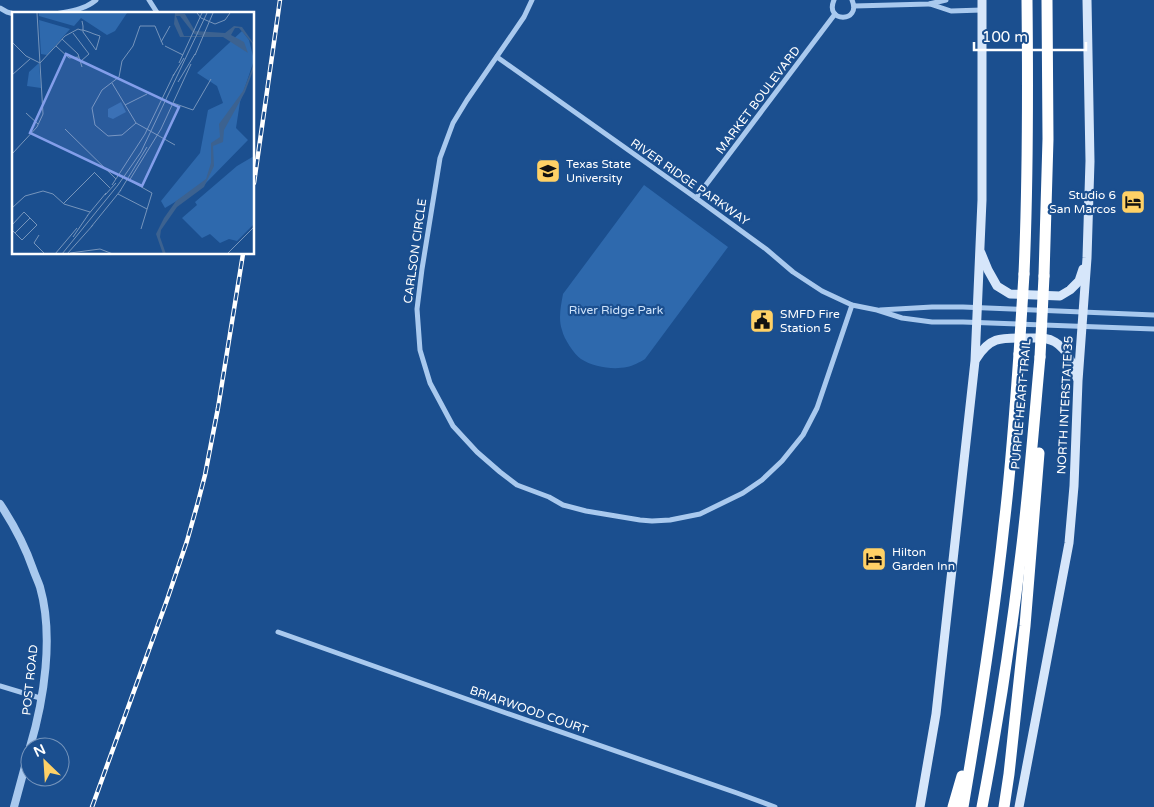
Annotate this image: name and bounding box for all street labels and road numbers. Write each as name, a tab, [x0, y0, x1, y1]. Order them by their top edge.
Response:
street label: MARKET BOULEVARD	[713, 43, 803, 157]
street label: RIVER RIDGE PARKWAY	[628, 136, 752, 229]
street label: CARLSON CIRCLE	[401, 197, 429, 304]
street label: NORTH INTERSTATE 35	[1054, 335, 1076, 475]
street label: PURPLE HEART TRAIL	[1008, 338, 1034, 470]
street label: POST ROAD	[19, 644, 41, 716]
street label: BRIARWOOD COURT	[468, 683, 591, 737]

